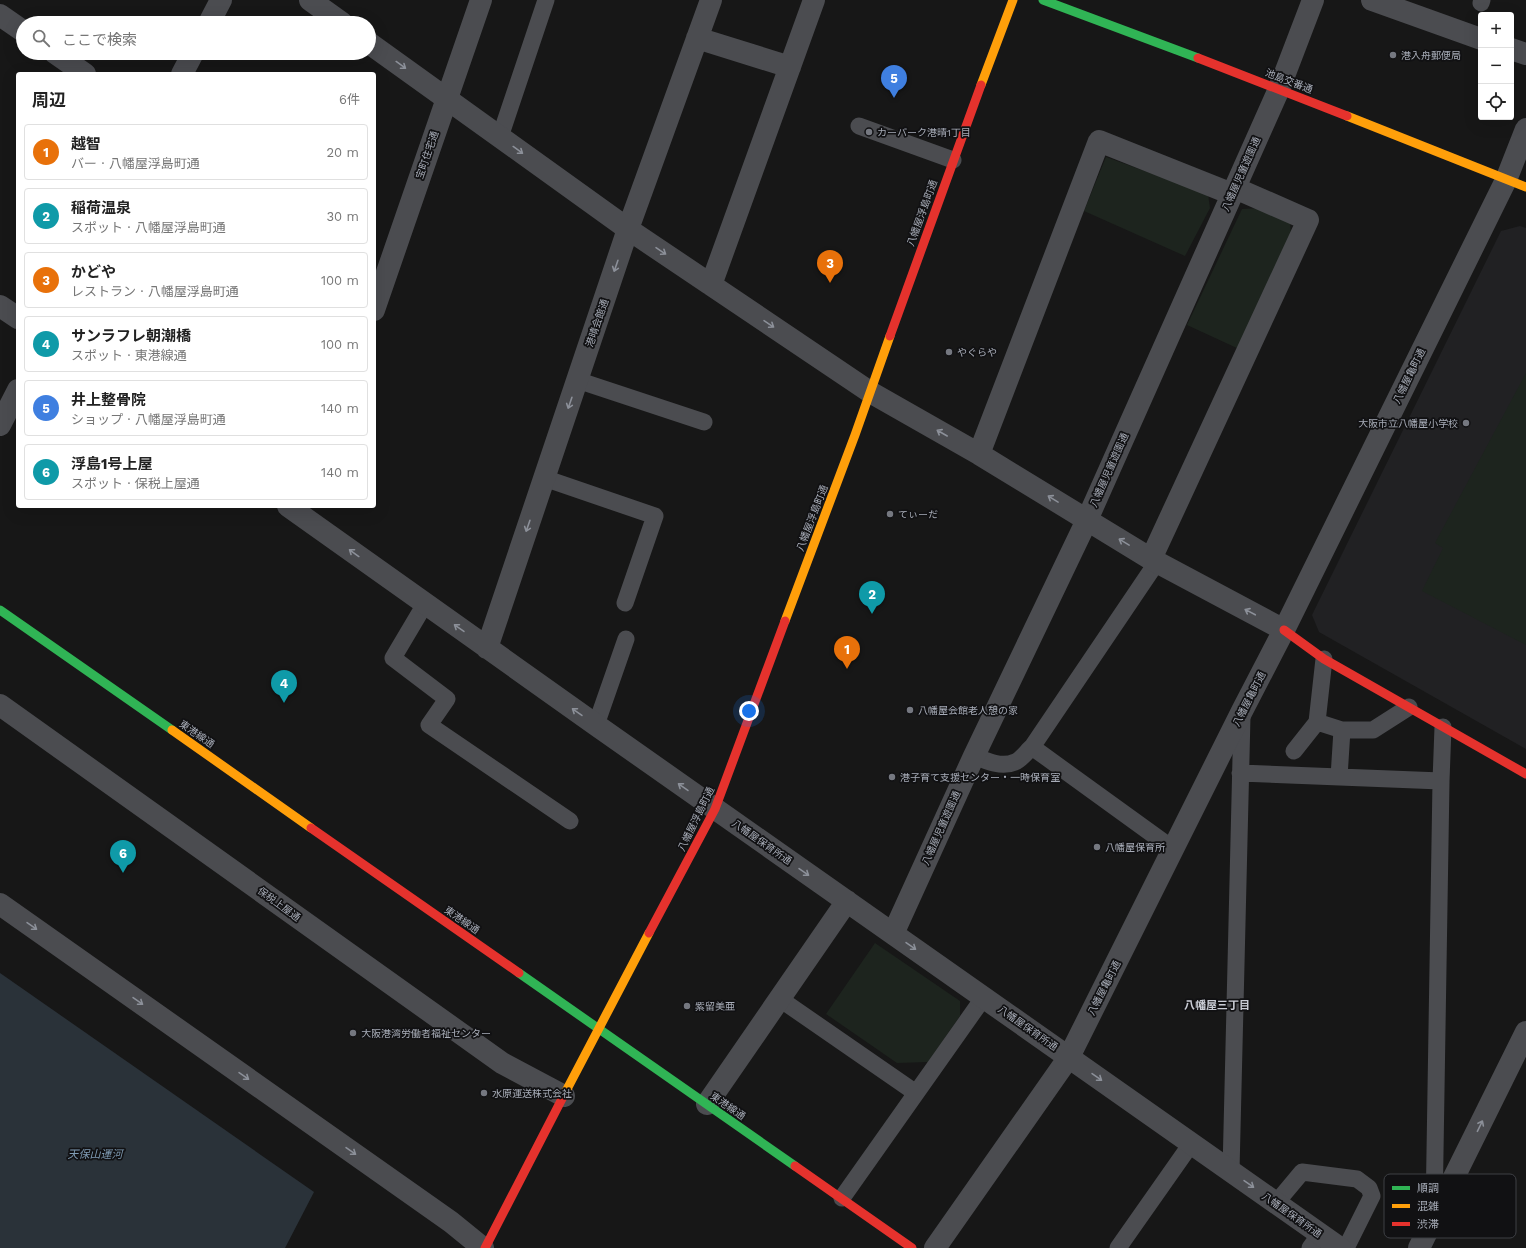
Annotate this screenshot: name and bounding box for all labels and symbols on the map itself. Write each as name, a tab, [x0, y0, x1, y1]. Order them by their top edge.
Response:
marker: 港入舟郵便局	[1388, 50, 1398, 60]
place label: 港入舟郵便局	[1401, 50, 1461, 61]
one-way arrow	[395, 61, 406, 70]
pin: 5	[881, 65, 907, 98]
street label: 池島交番通	[1264, 67, 1314, 95]
marker: カーパーク港晴1丁目	[864, 127, 874, 137]
place label: カーパーク港晴1丁目	[877, 127, 971, 138]
street label: 宝町住宅通	[414, 130, 440, 180]
street label: 八幡屋児童遊園通	[1220, 135, 1262, 213]
one-way arrow	[512, 146, 523, 154]
street label: 八幡屋浮島町通	[905, 178, 939, 248]
one-way arrow	[655, 247, 666, 255]
pin: 3	[817, 250, 843, 283]
one-way arrow	[612, 260, 619, 273]
street label: 港晴会館通	[584, 298, 610, 348]
one-way arrow	[763, 320, 775, 328]
marker: やぐらや	[944, 347, 954, 357]
place label: やぐらや	[957, 347, 997, 358]
street label: 八幡屋亀町通	[1391, 347, 1427, 405]
one-way arrow	[565, 396, 573, 408]
place label: 大阪市立八幡屋小学校	[1358, 418, 1458, 429]
marker: 大阪市立八幡屋小学校	[1461, 418, 1471, 428]
one-way arrow	[936, 428, 948, 436]
street label: 八幡屋児童遊園通	[1088, 431, 1130, 509]
street label: 八幡屋浮島町通	[794, 483, 830, 553]
one-way arrow	[1048, 495, 1059, 504]
marker: てぃーだ	[885, 509, 895, 519]
place label: てぃーだ	[898, 509, 938, 520]
one-way arrow	[523, 519, 531, 531]
one-way arrow	[1118, 538, 1130, 546]
one-way arrow	[348, 549, 359, 557]
pin: 2	[859, 581, 885, 614]
one-way arrow	[1244, 608, 1256, 615]
one-way arrow	[454, 624, 465, 632]
pin: 1	[834, 636, 860, 669]
pin: 4	[271, 670, 297, 703]
street label: 八幡屋亀町通	[1230, 670, 1268, 728]
your location	[739, 701, 759, 721]
marker: 八幡屋会館老人憩の家	[905, 705, 915, 715]
place label: 八幡屋会館老人憩の家	[918, 705, 1018, 716]
one-way arrow	[572, 708, 583, 716]
street label: 東港線通	[177, 718, 217, 750]
marker: 港子育て支援センター・一時保育室	[887, 772, 897, 782]
place label: 港子育て支援センター・一時保育室	[900, 772, 1060, 783]
one-way arrow	[678, 783, 689, 791]
street label: 八幡屋浮島町通	[676, 785, 716, 853]
street label: 八幡屋児童遊園通	[920, 789, 962, 867]
street label: 八幡屋保育所通	[730, 817, 794, 867]
pin: 6	[110, 840, 136, 873]
marker: 八幡屋保育所	[1092, 842, 1102, 852]
place label: 八幡屋保育所	[1105, 842, 1165, 853]
one-way arrow	[799, 868, 810, 876]
street label: 保税上屋通	[256, 885, 302, 923]
street label: 東港線通	[442, 904, 482, 936]
one-way arrow	[26, 922, 37, 930]
one-way arrow	[905, 942, 916, 950]
street label: 八幡屋亀町通	[1085, 959, 1123, 1017]
one-way arrow	[132, 997, 143, 1005]
district label: 八幡屋三丁目	[1184, 999, 1250, 1012]
marker: 紫留美亜	[682, 1001, 692, 1011]
place label: 紫留美亜	[695, 1001, 735, 1012]
street label: 八幡屋保育所通	[996, 1003, 1060, 1053]
marker: 大阪港湾労働者福祉センター	[348, 1028, 358, 1038]
place label: 大阪港湾労働者福祉センター	[361, 1028, 491, 1039]
one-way arrow	[239, 1072, 250, 1080]
one-way arrow	[1092, 1073, 1103, 1081]
marker: 水原運送株式会社	[479, 1088, 489, 1098]
place label: 水原運送株式会社	[492, 1088, 572, 1099]
street label: 東港線通	[708, 1090, 748, 1122]
one-way arrow	[1477, 1121, 1484, 1133]
one-way arrow	[345, 1147, 356, 1155]
water label: 天保山運河	[68, 1148, 124, 1161]
legend	[1384, 1174, 1516, 1238]
one-way arrow	[1244, 1180, 1255, 1188]
text: 順調	[1417, 1182, 1439, 1195]
street label: 八幡屋保育所通	[1260, 1190, 1324, 1240]
text: 混雑	[1417, 1200, 1439, 1213]
text: 渋滞	[1417, 1218, 1439, 1231]

